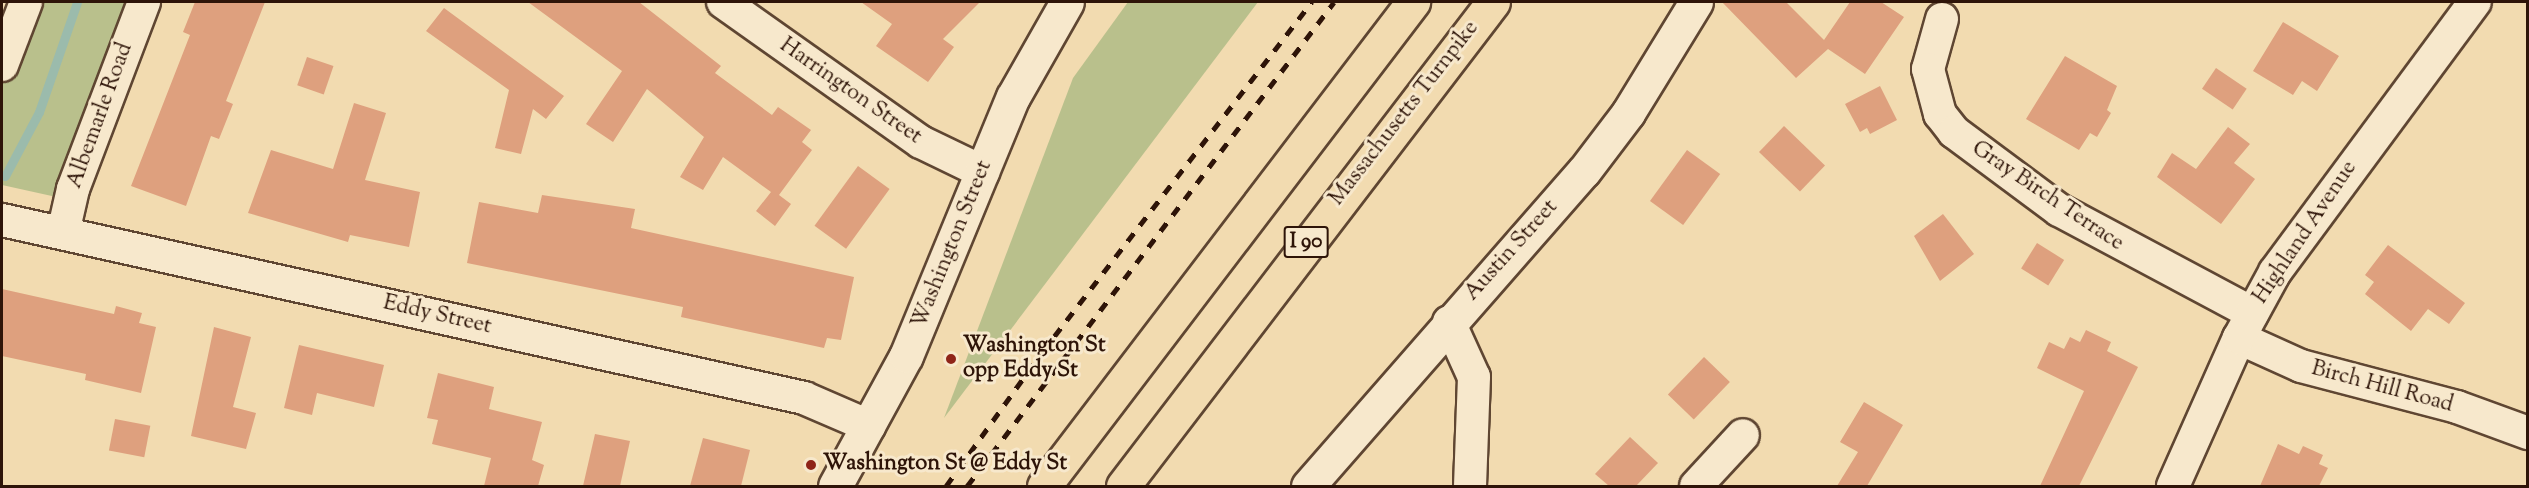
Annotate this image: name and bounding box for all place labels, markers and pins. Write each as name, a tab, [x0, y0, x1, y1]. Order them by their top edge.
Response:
place label: Washington St opp Eddy St	[963, 333, 1105, 384]
marker: Washington St opp Eddy St	[944, 352, 958, 366]
place label: Washington St @ Eddy St	[823, 452, 1067, 478]
marker: Washington St @ Eddy St	[804, 458, 818, 472]

